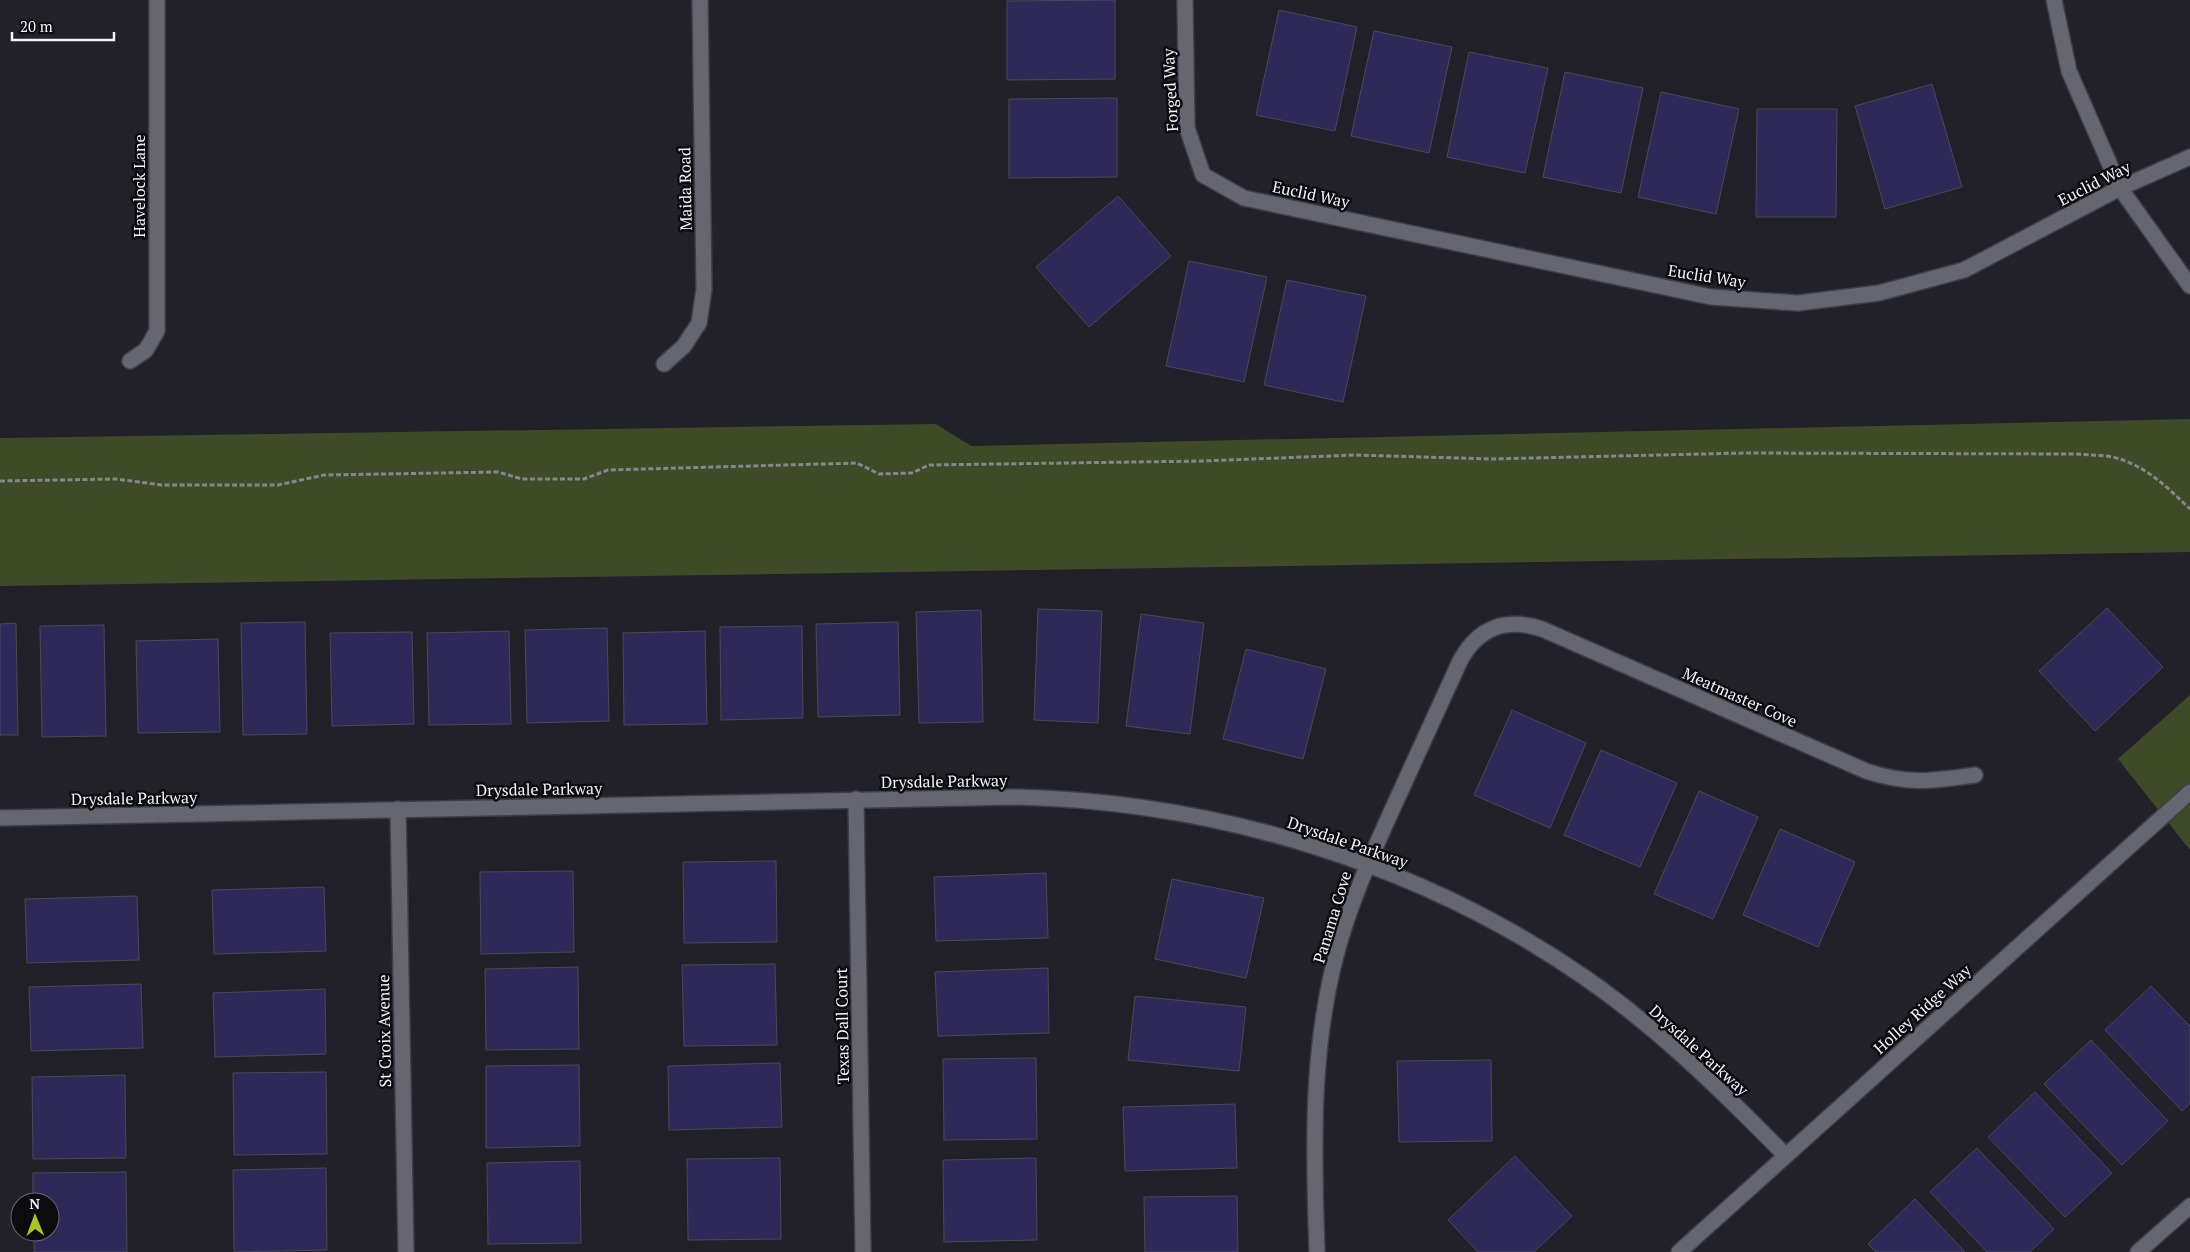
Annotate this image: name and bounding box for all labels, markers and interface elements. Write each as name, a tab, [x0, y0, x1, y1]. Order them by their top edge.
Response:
scale bar	[12, 10, 115, 42]
text: 20 m	[20, 16, 53, 36]
street label: Forged Way	[1157, 47, 1183, 132]
street label: Havelock Lane	[128, 134, 150, 238]
street label: Maida Road	[673, 147, 697, 231]
street label: Euclid Way	[2054, 155, 2135, 211]
street label: Euclid Way	[1270, 175, 1353, 213]
street label: Euclid Way	[1667, 259, 1748, 293]
street label: Meatmaster Cove	[1679, 662, 1801, 732]
street label: Drysdale Parkway	[881, 769, 1008, 793]
street label: Drysdale Parkway	[476, 777, 603, 801]
street label: Drysdale Parkway	[71, 786, 198, 810]
street label: Drysdale Parkway	[1285, 811, 1412, 873]
street label: Panama Cove	[1308, 868, 1356, 966]
street label: Holley Ridge Way	[1869, 959, 1976, 1059]
street label: Texas Dall Court	[830, 967, 854, 1085]
street label: St Croix Avenue	[372, 974, 396, 1088]
street label: Drysdale Parkway	[1645, 1000, 1754, 1101]
north arrow	[10, 1192, 60, 1242]
text: N	[29, 1194, 41, 1213]

